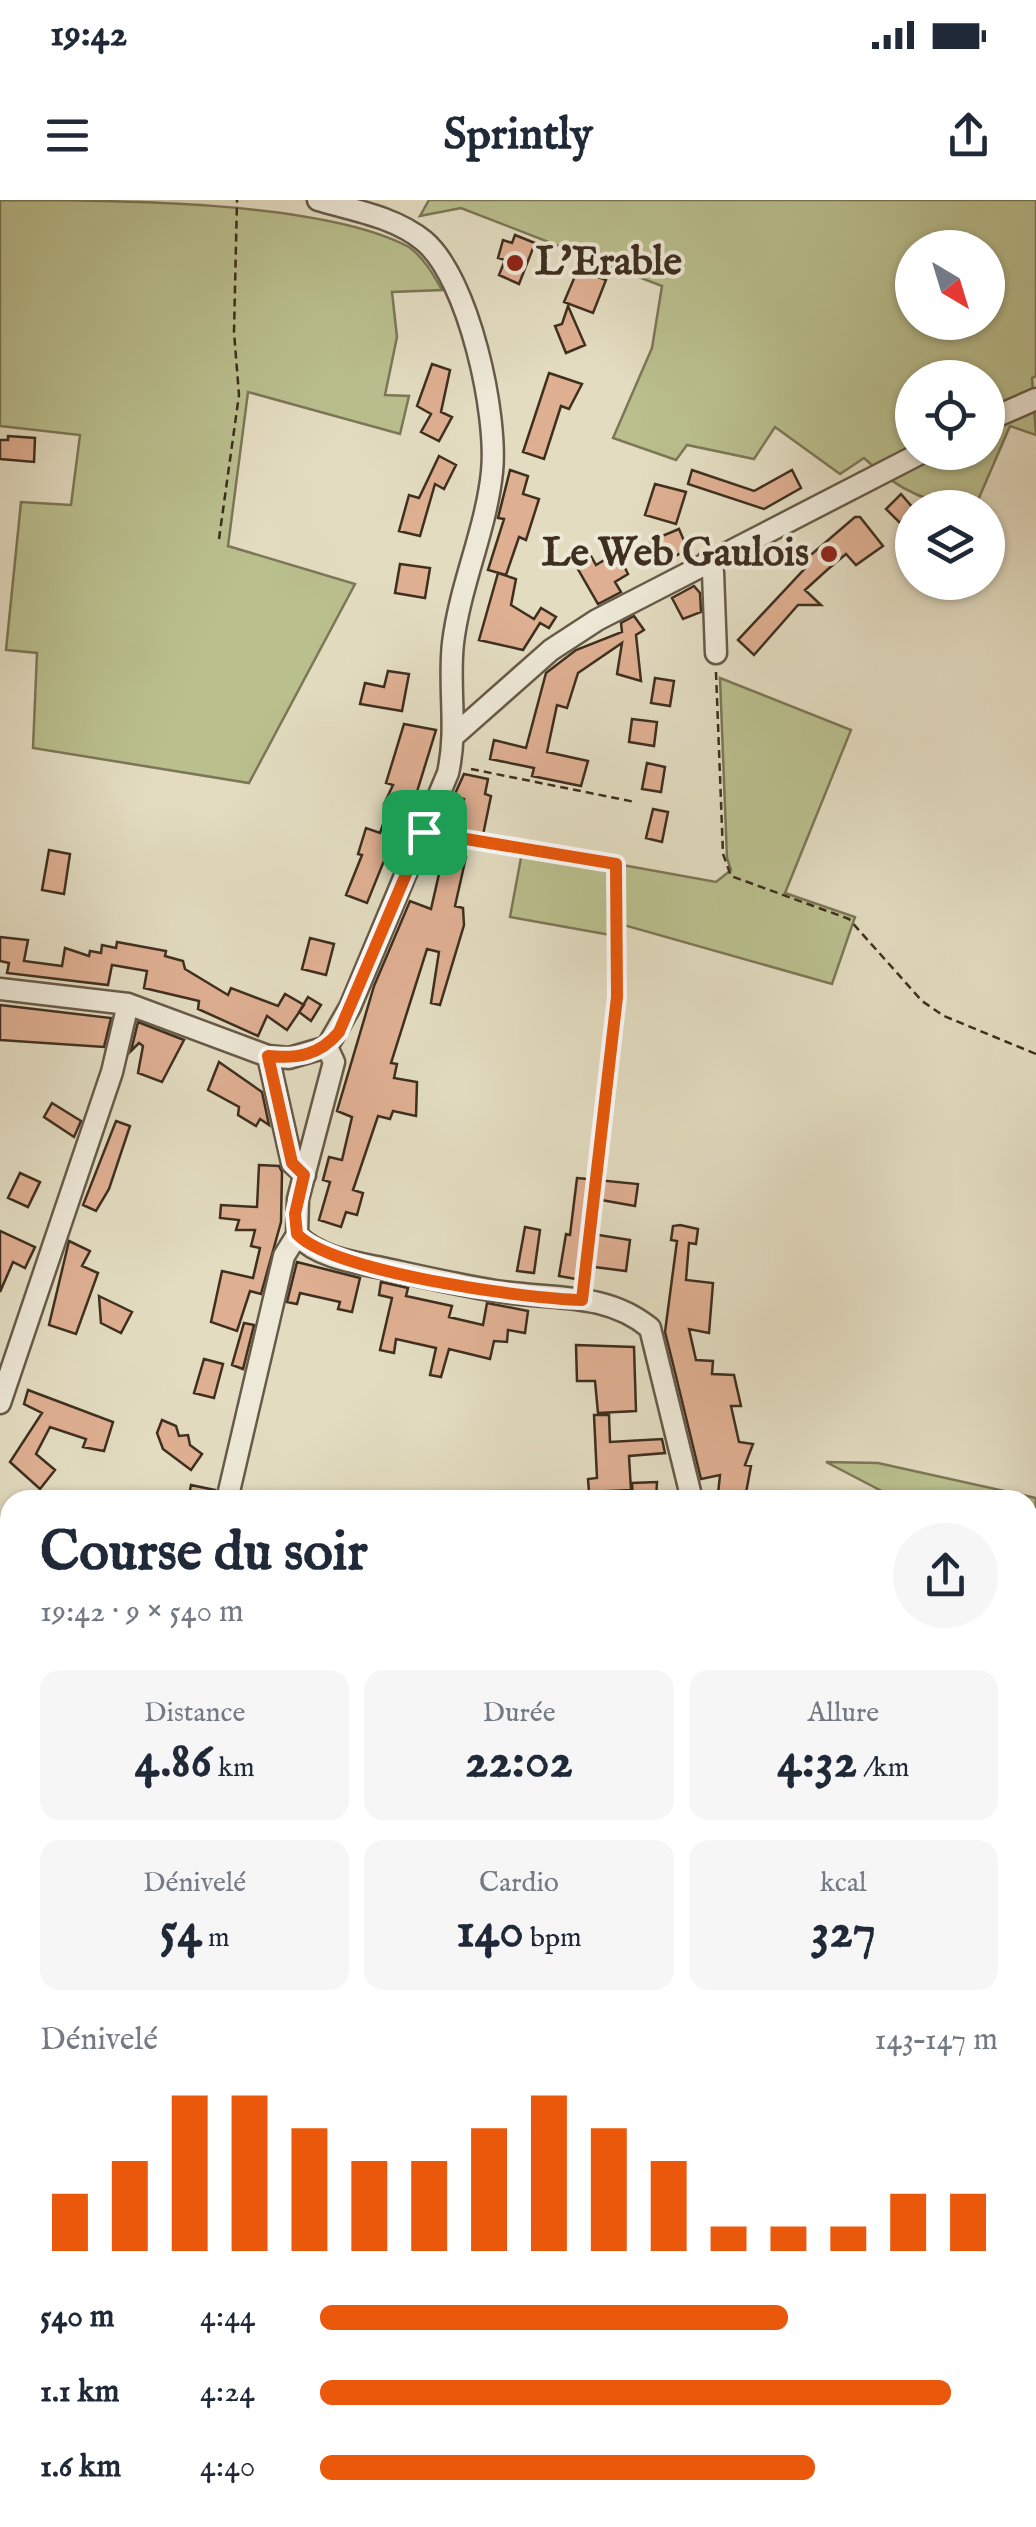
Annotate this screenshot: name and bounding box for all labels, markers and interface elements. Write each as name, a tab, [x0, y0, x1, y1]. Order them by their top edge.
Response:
text: 19:42	[50, 11, 127, 59]
text: Sprintly	[443, 107, 593, 164]
icon: menu	[40, 108, 95, 163]
icon: share	[941, 108, 996, 163]
north arrow	[895, 230, 1005, 340]
map controls	[895, 230, 1005, 600]
place label: L'Erable	[535, 238, 682, 289]
marker: L'Erable	[504, 252, 526, 274]
button: locate	[895, 360, 1005, 470]
button: layers	[895, 490, 1005, 600]
place label: Le Web Gaulois	[542, 529, 809, 580]
marker: Le Web Gaulois	[818, 543, 840, 565]
pin	[382, 790, 467, 875]
icon: arrive	[397, 805, 452, 860]
text: Course du soir	[40, 1519, 368, 1589]
button: share	[893, 1523, 998, 1628]
text: 19:42 · 9 × 540 m	[40, 1592, 244, 1633]
text: Distance	[144, 1696, 245, 1731]
text: Durée	[483, 1696, 555, 1731]
text: Allure	[807, 1696, 879, 1731]
text: 4.86	[135, 1731, 212, 1794]
text: 22:02	[465, 1731, 573, 1794]
text: 4:32	[777, 1731, 857, 1794]
text: km	[212, 1751, 255, 1786]
text: /km	[857, 1751, 909, 1786]
text: Dénivelé	[143, 1866, 246, 1901]
text: Cardio	[479, 1866, 559, 1901]
text: kcal	[820, 1866, 867, 1901]
text: 54	[160, 1901, 202, 1964]
text: 140	[456, 1901, 524, 1964]
text: 327	[811, 1901, 876, 1964]
text: m	[202, 1921, 230, 1956]
text: bpm	[524, 1921, 582, 1956]
text: Dénivelé	[40, 2020, 158, 2061]
text: 143–147 m	[874, 2020, 998, 2061]
text: 540 m	[40, 2297, 115, 2338]
text: 4:44	[200, 2297, 256, 2338]
text: 1.1 km	[40, 2372, 120, 2413]
text: 4:24	[200, 2372, 255, 2413]
text: 1.6 km	[40, 2447, 121, 2488]
text: 4:40	[200, 2447, 256, 2488]

